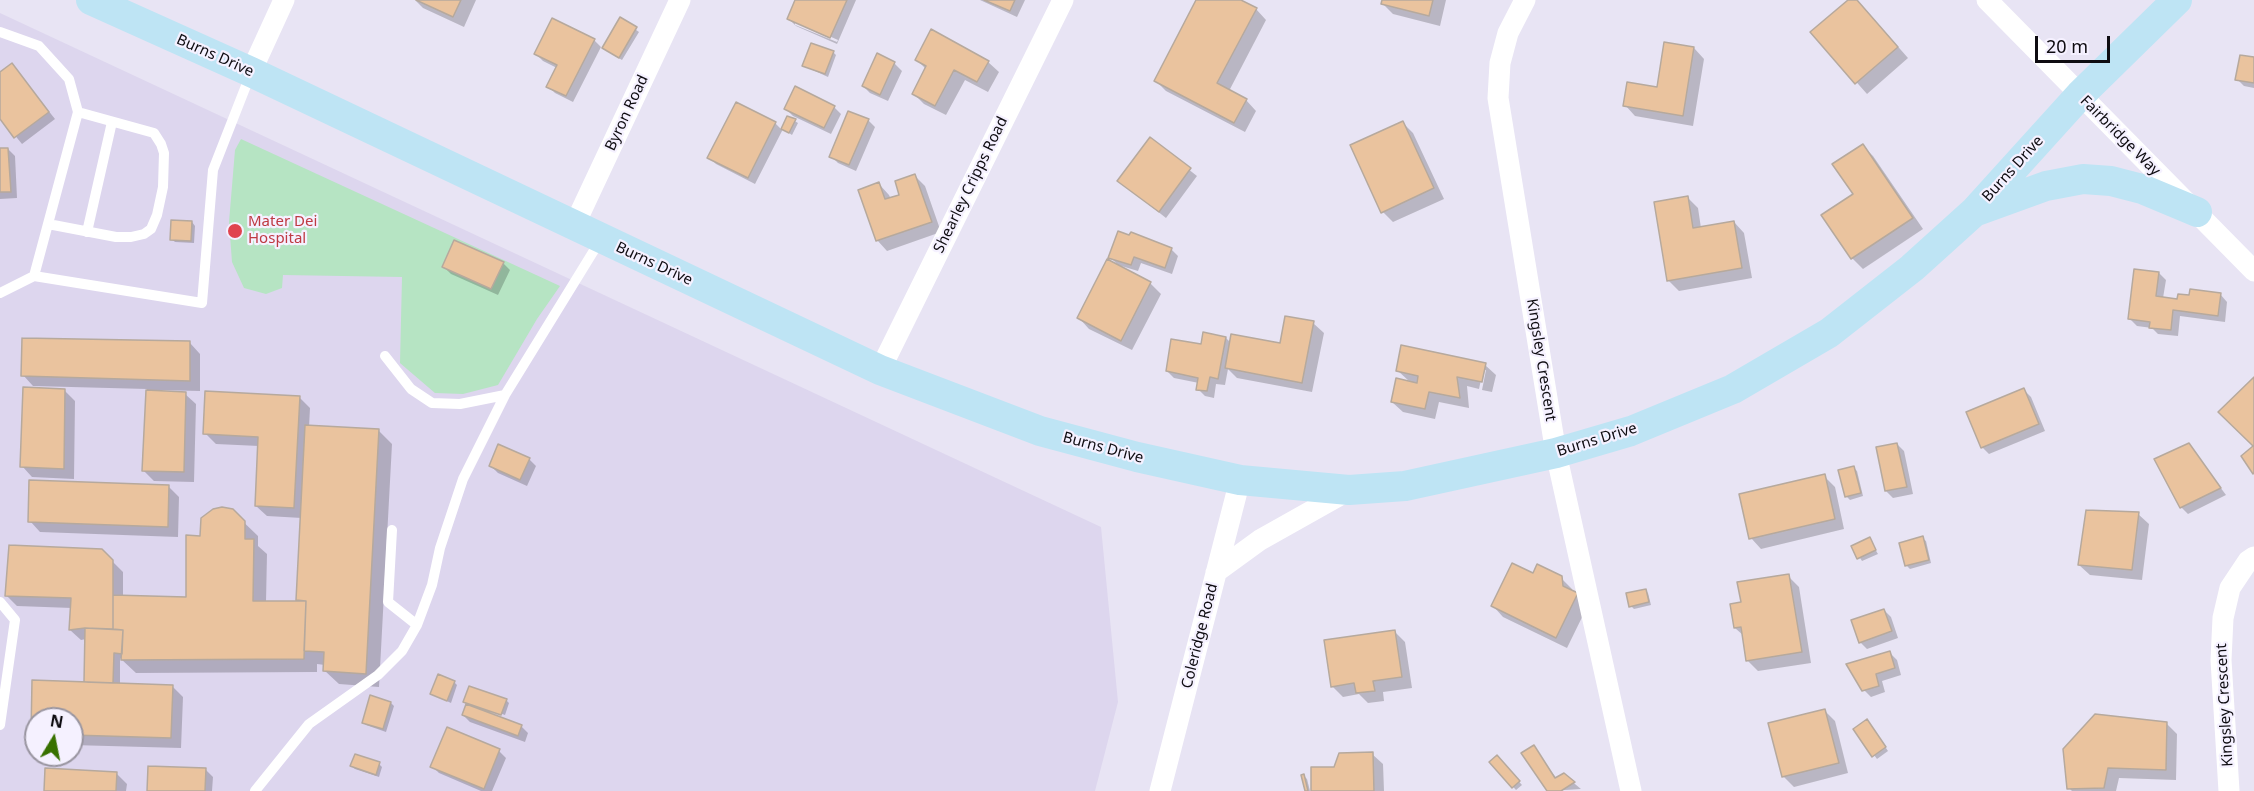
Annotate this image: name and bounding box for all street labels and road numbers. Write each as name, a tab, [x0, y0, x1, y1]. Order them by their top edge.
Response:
street label: Burns Drive	[174, 31, 256, 81]
street label: Byron Road	[602, 72, 652, 154]
street label: Fairbridge Way	[2076, 92, 2164, 180]
street label: Shearley Cripps Road	[930, 114, 1012, 256]
street label: Burns Drive	[1979, 132, 2047, 206]
street label: Burns Drive	[613, 238, 695, 290]
street label: Kingsley Crescent	[1522, 297, 1560, 423]
street label: Burns Drive	[1555, 419, 1639, 461]
street label: Burns Drive	[1061, 429, 1145, 467]
street label: Coleridge Road	[1178, 582, 1222, 690]
street label: Kingsley Crescent	[2213, 643, 2237, 767]

